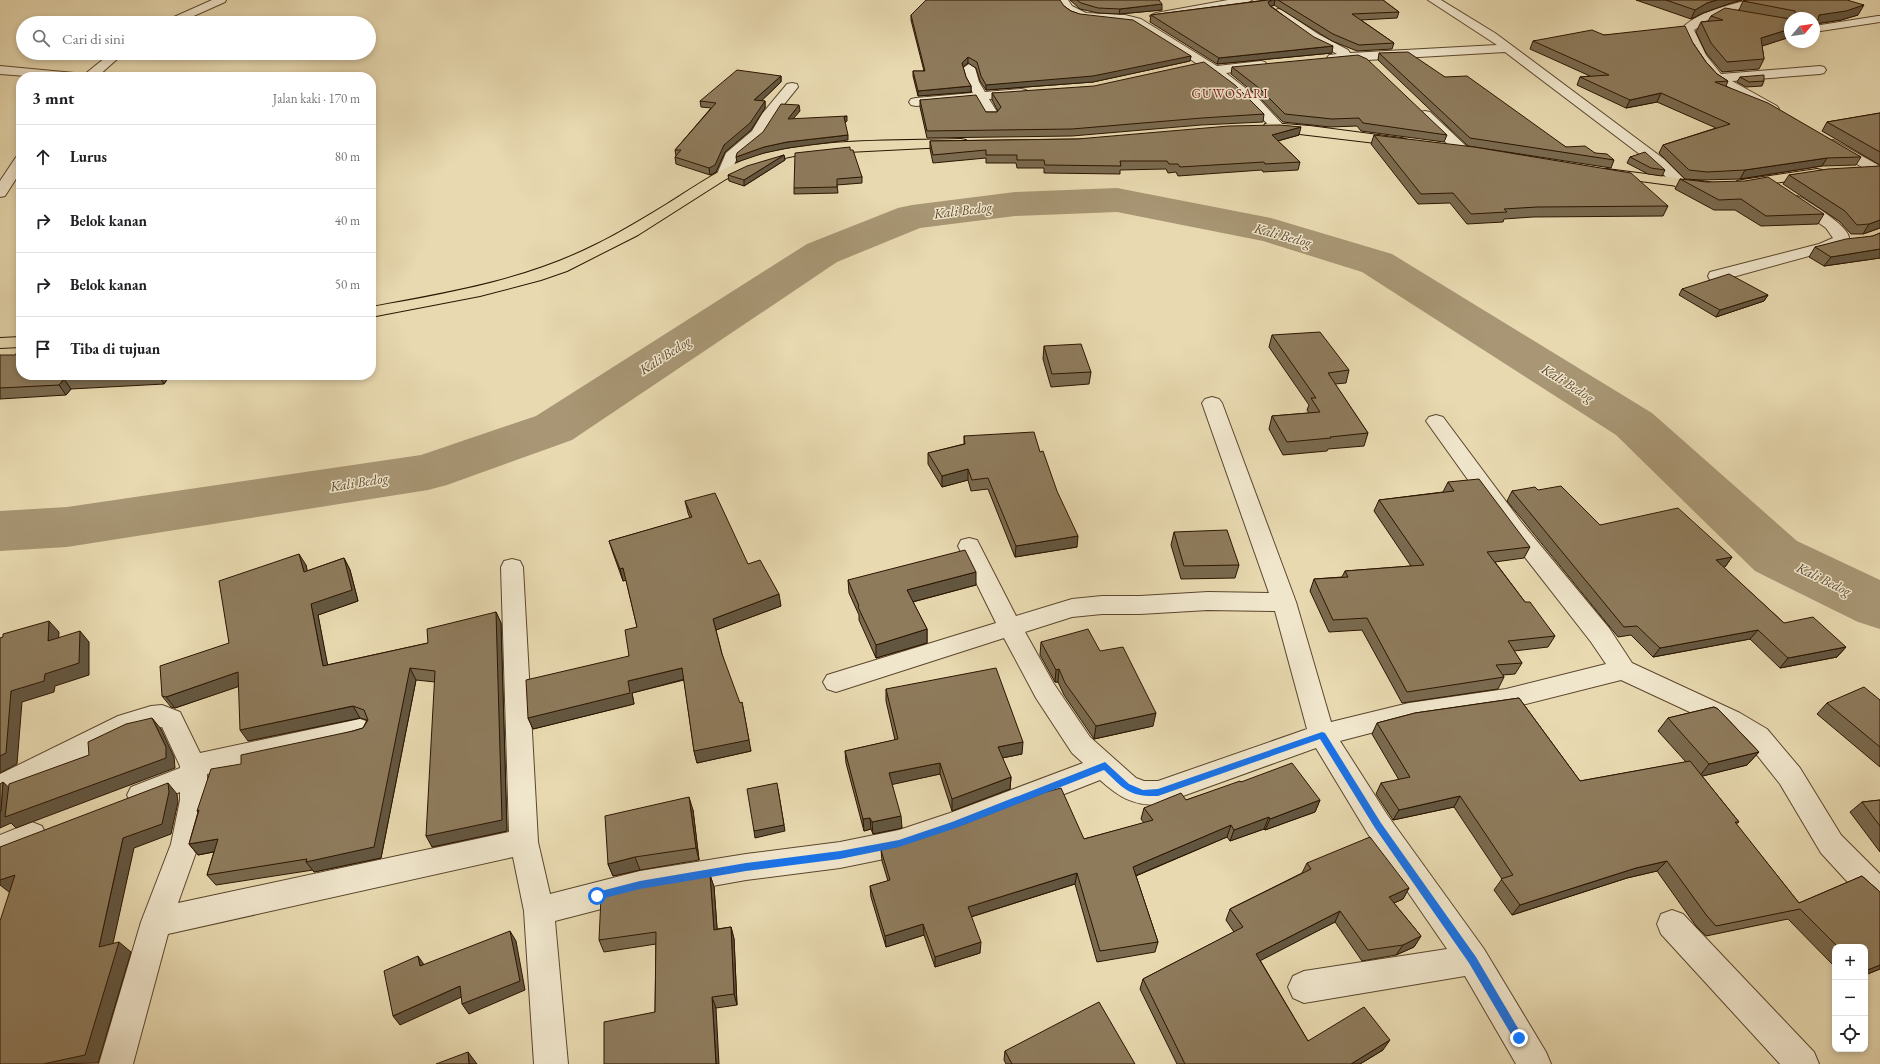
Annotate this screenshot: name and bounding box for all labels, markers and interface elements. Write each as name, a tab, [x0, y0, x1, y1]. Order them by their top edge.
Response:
north arrow	[1784, 12, 1820, 48]
search box	[16, 16, 376, 60]
icon: search	[30, 27, 52, 49]
text: Cari di sini	[62, 29, 125, 48]
district label: GUWOSARI	[1191, 85, 1269, 102]
text: 3 mnt	[32, 87, 74, 109]
text: Jalan kaki · 170 m	[273, 90, 360, 107]
icon: ahead	[32, 146, 54, 168]
text: Lurus	[70, 147, 107, 166]
text: 80 m	[335, 148, 360, 165]
water label: Kali Bedog	[932, 197, 994, 223]
icon: right	[32, 210, 54, 232]
text: Belok kanan	[70, 211, 147, 230]
text: 40 m	[335, 212, 360, 229]
water label: Kali Bedog	[1251, 218, 1315, 252]
icon: right	[32, 274, 54, 296]
text: Belok kanan	[70, 275, 147, 294]
text: 50 m	[335, 276, 360, 293]
water label: Kali Bedog	[635, 331, 695, 379]
icon: arrive	[32, 338, 54, 360]
text: Tiba di tujuan	[70, 339, 160, 358]
water label: Kali Bedog	[1538, 359, 1599, 407]
water label: Kali Bedog	[328, 468, 390, 496]
water label: Kali Bedog	[1793, 558, 1855, 600]
route start	[588, 887, 606, 905]
map controls	[1832, 944, 1868, 1052]
button: +	[1832, 944, 1868, 980]
button: −	[1832, 980, 1868, 1016]
button: locate	[1832, 1016, 1868, 1052]
route end	[1510, 1029, 1528, 1047]

